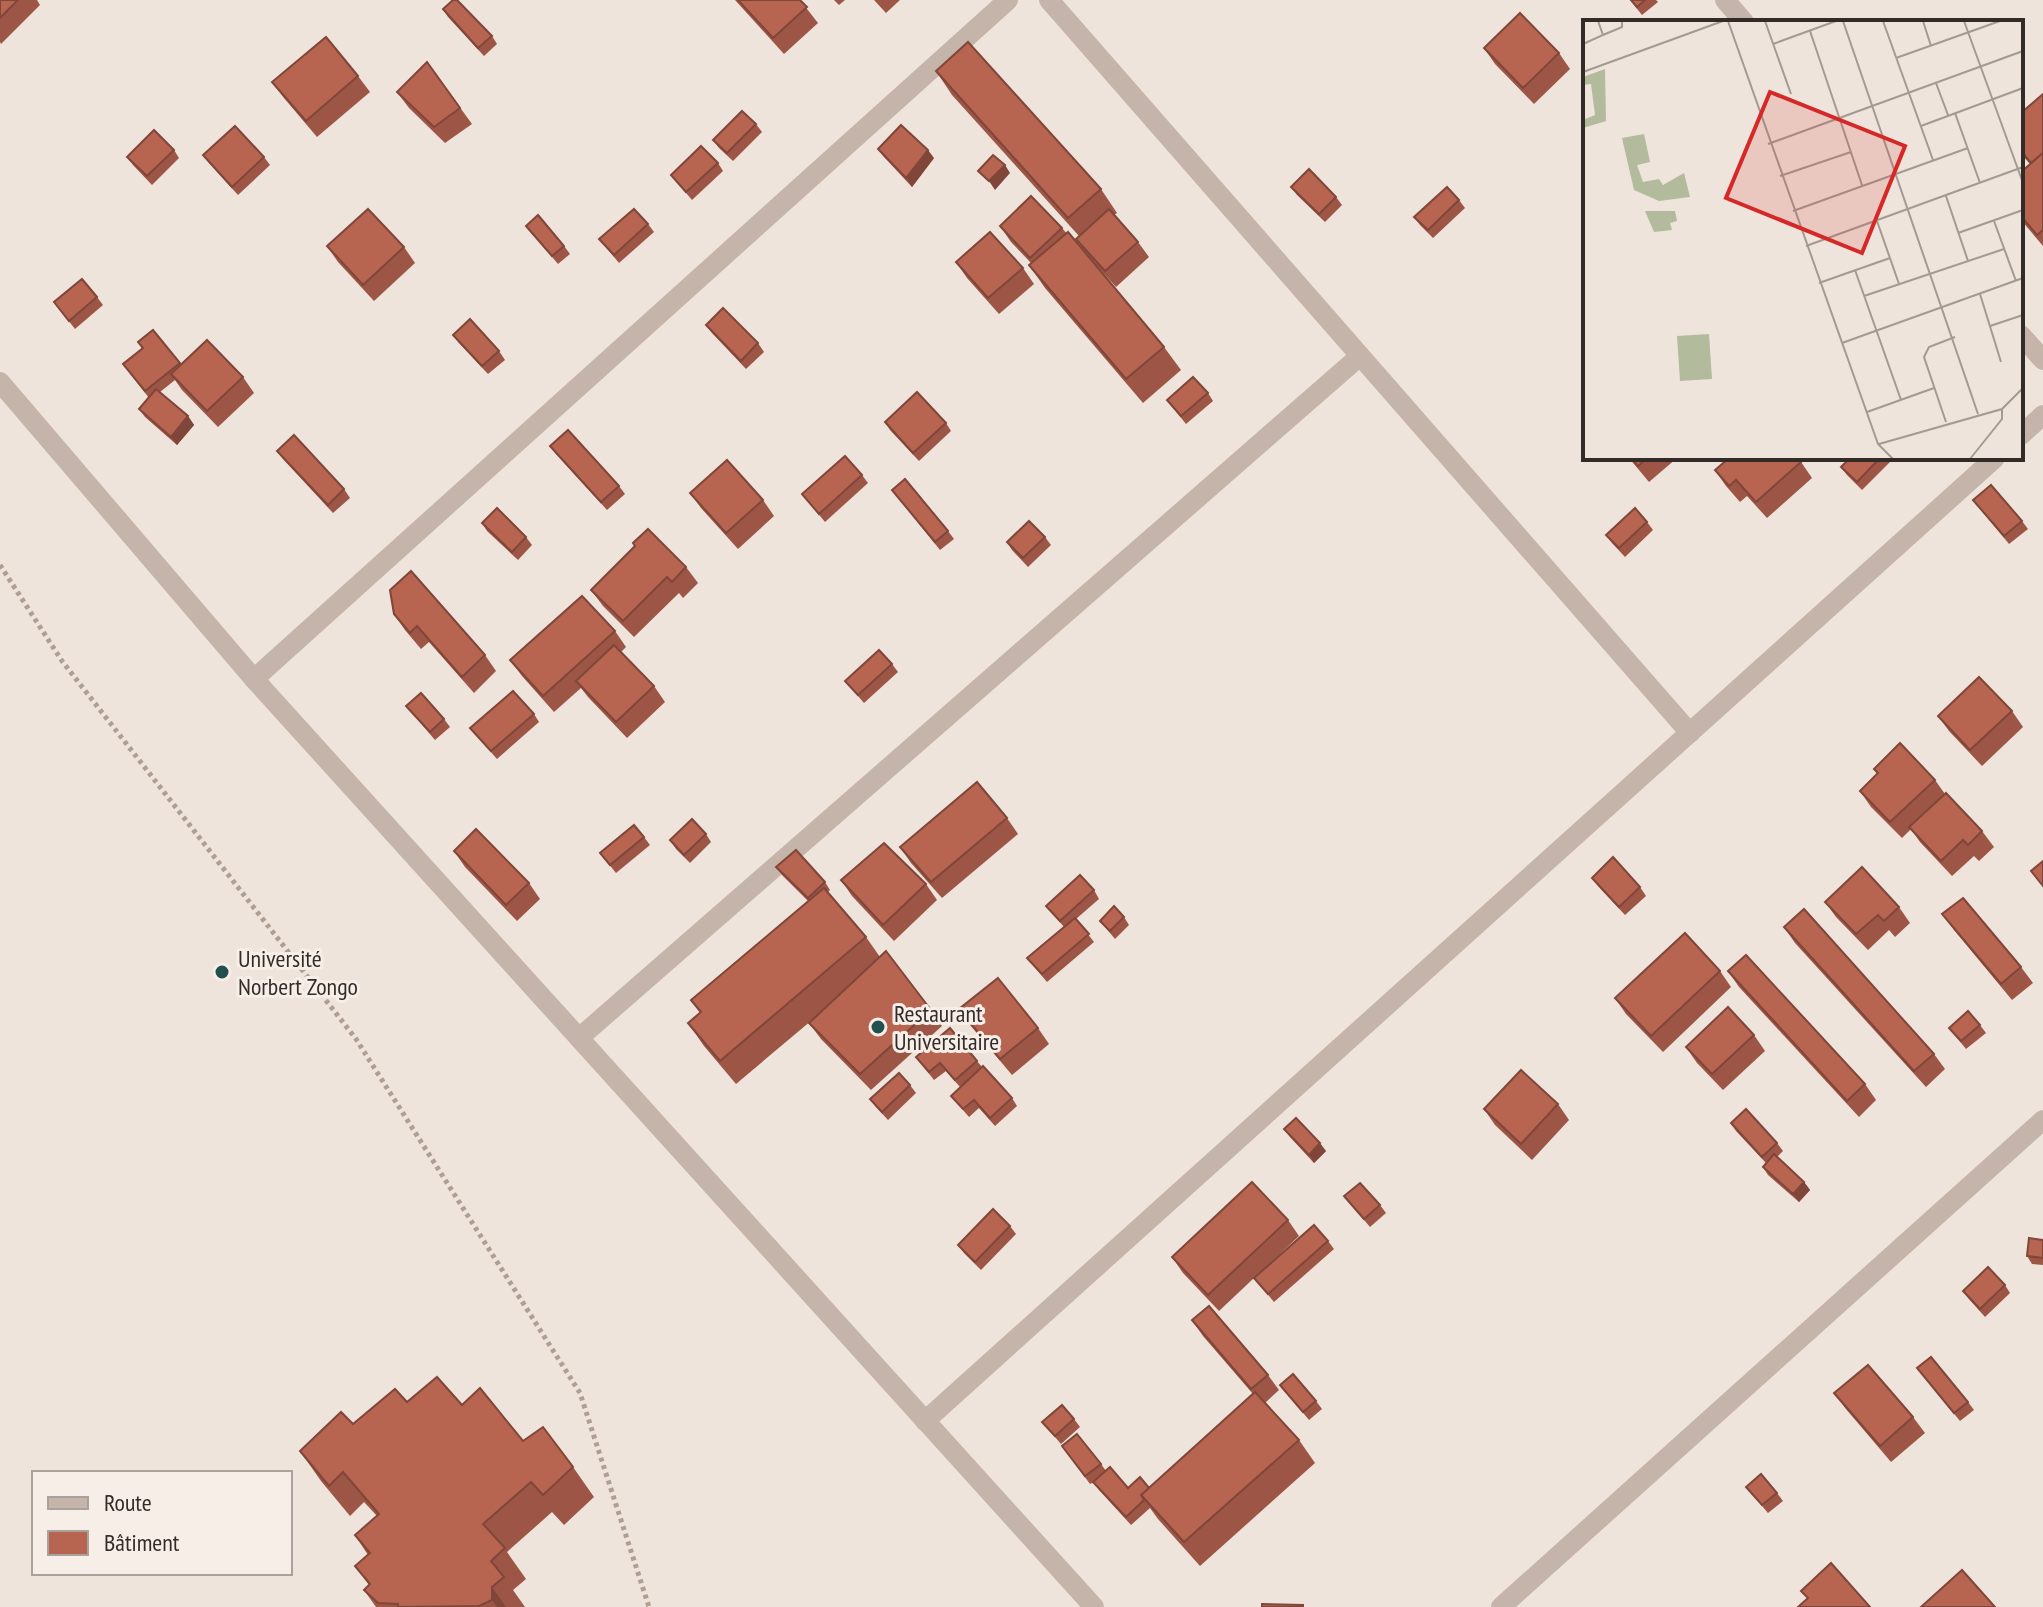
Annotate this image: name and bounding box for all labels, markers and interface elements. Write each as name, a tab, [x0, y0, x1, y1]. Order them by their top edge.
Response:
inset map	[1583, 20, 2023, 460]
place label: Université Norbert Zongo	[238, 943, 358, 1002]
marker: Université Norbert Zongo	[213, 963, 231, 981]
place label: Restaurant Universitaire	[894, 998, 999, 1057]
marker: Restaurant Universitaire	[869, 1018, 887, 1036]
legend	[32, 1471, 292, 1575]
text: Route	[104, 1487, 152, 1518]
text: Bâtiment	[104, 1527, 180, 1558]

